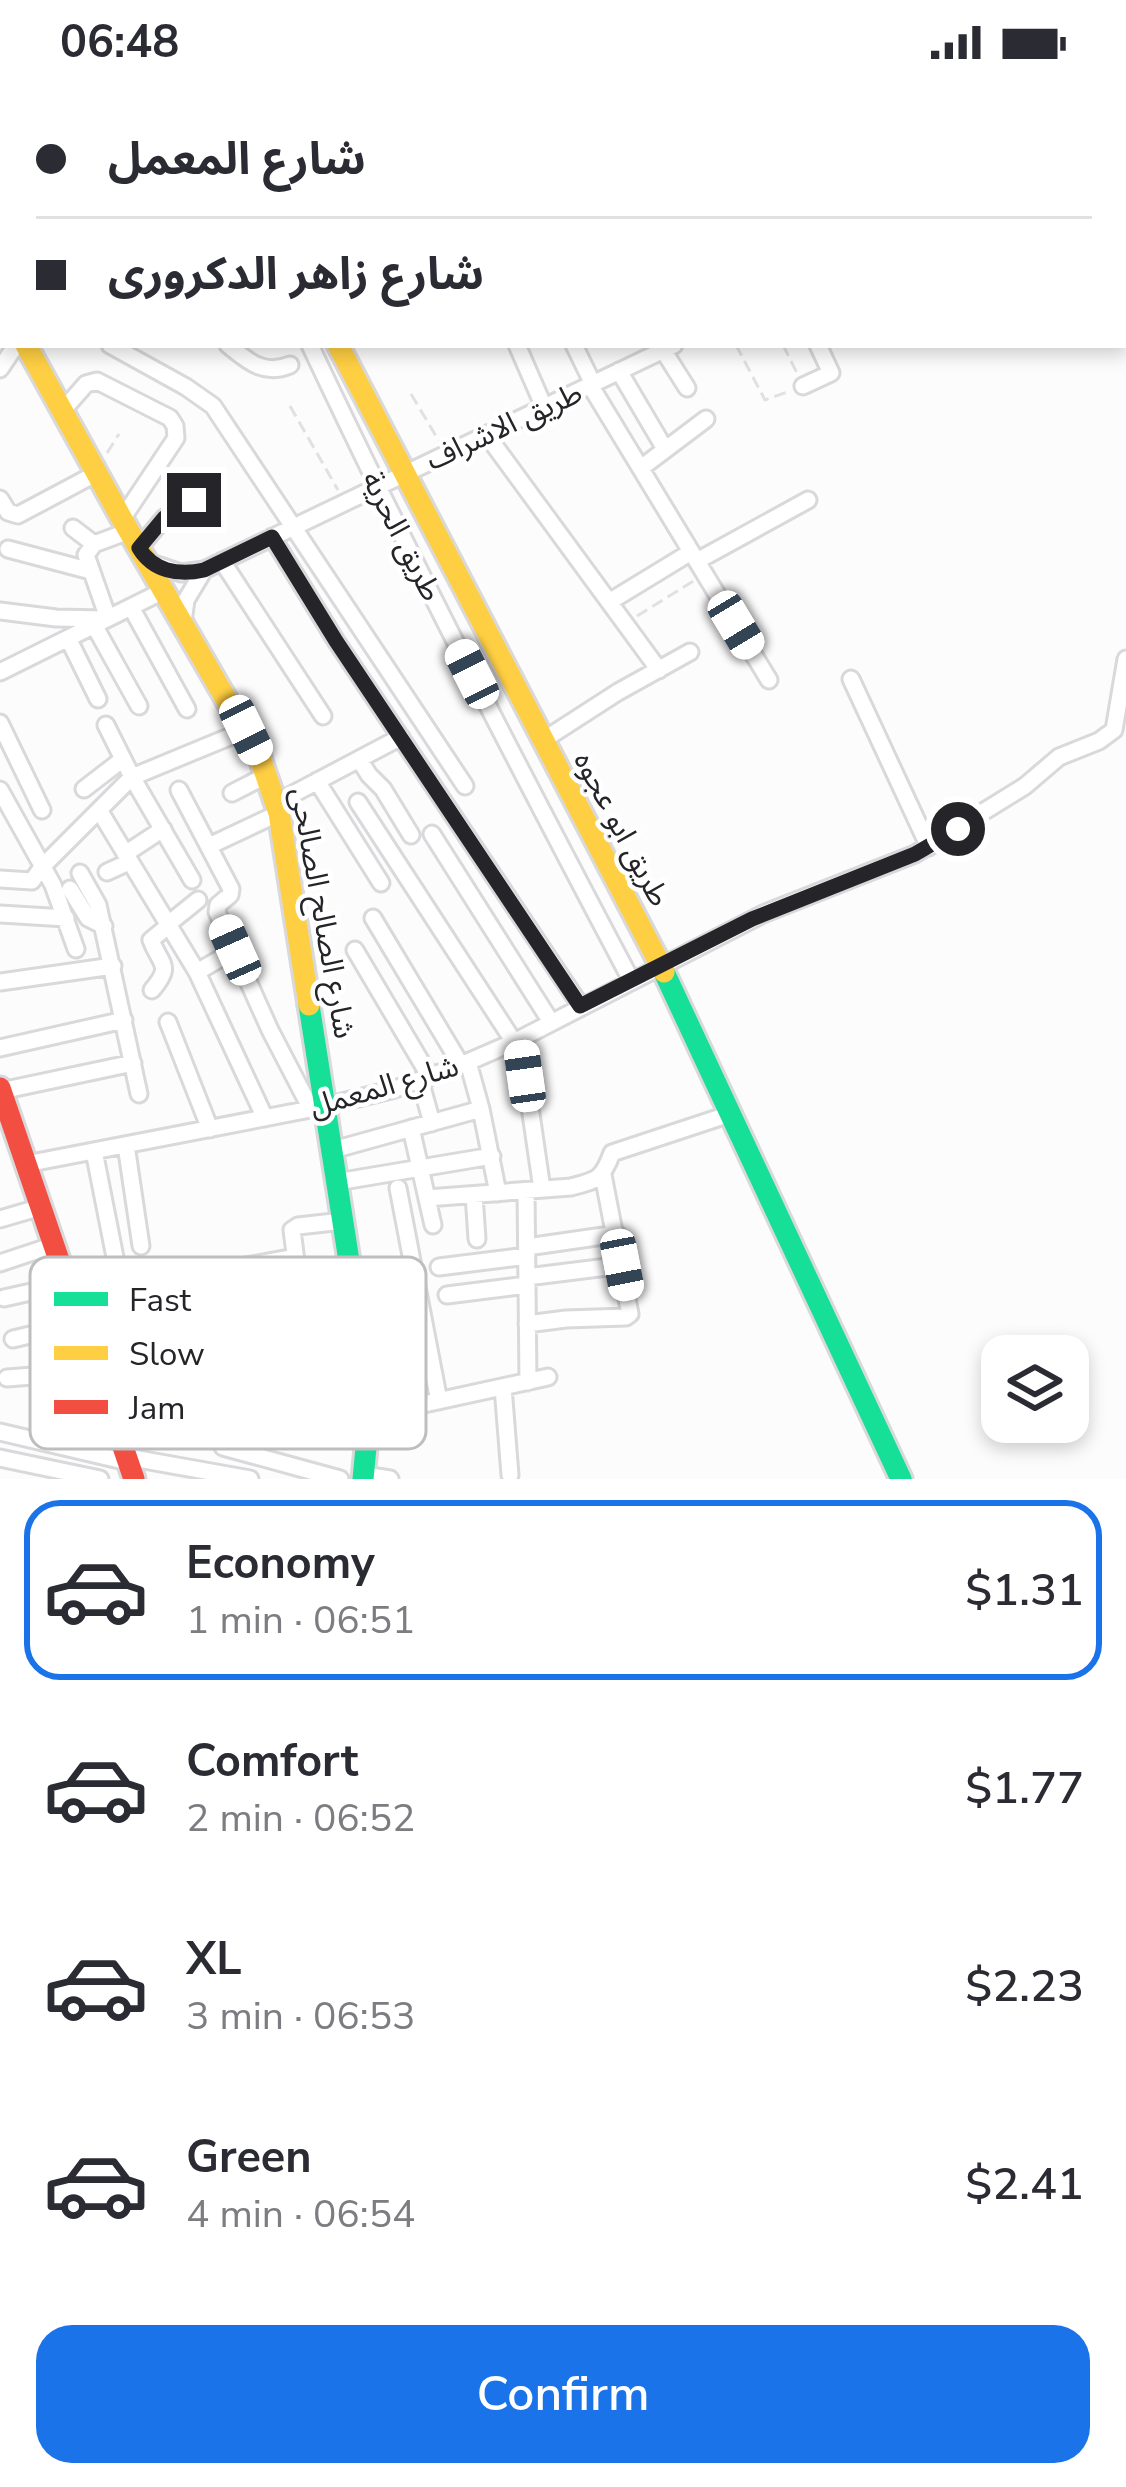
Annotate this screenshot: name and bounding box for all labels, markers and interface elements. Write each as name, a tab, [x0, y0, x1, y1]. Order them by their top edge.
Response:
text: 06:48	[60, 12, 179, 73]
text: شارع المعمل	[108, 129, 366, 190]
text: شارع زاهر الدكرورى	[108, 244, 484, 305]
street label: طريق الاشراف	[419, 372, 589, 481]
street label: طريق الحرية	[351, 464, 452, 608]
route end	[167, 473, 221, 527]
car	[702, 585, 770, 665]
car	[440, 634, 504, 714]
car	[214, 690, 278, 770]
street label: طريق ابو عجوه	[564, 745, 680, 914]
street label: شارع الصالح الصالحى	[279, 784, 365, 1042]
route start	[931, 802, 985, 856]
car	[204, 910, 266, 990]
car	[502, 1038, 548, 1114]
street label: شارع المعمل	[305, 1046, 464, 1128]
car	[597, 1226, 647, 1304]
legend	[30, 1257, 426, 1449]
text: Fast	[129, 1278, 192, 1323]
text: Slow	[129, 1332, 205, 1377]
map controls	[981, 1335, 1089, 1443]
button: layers	[981, 1335, 1089, 1443]
text: Jam	[128, 1386, 185, 1431]
text: Economy	[186, 1533, 375, 1594]
icon: car	[42, 1536, 150, 1644]
text: $1.31	[965, 1560, 1084, 1621]
text: 1 min · 06:51	[186, 1594, 415, 1647]
text: Comfort	[186, 1731, 358, 1792]
icon: car	[42, 1734, 150, 1842]
text: $1.77	[965, 1758, 1084, 1819]
text: 2 min · 06:52	[186, 1792, 415, 1845]
text: XL	[186, 1929, 242, 1990]
icon: car	[42, 1932, 150, 2040]
text: $2.23	[965, 1956, 1084, 2017]
text: 3 min · 06:53	[186, 1990, 415, 2043]
text: Green	[186, 2127, 312, 2188]
icon: car	[42, 2130, 150, 2238]
text: $2.41	[965, 2154, 1084, 2215]
text: 4 min · 06:54	[186, 2188, 415, 2241]
button: Confirm	[36, 2325, 1090, 2463]

